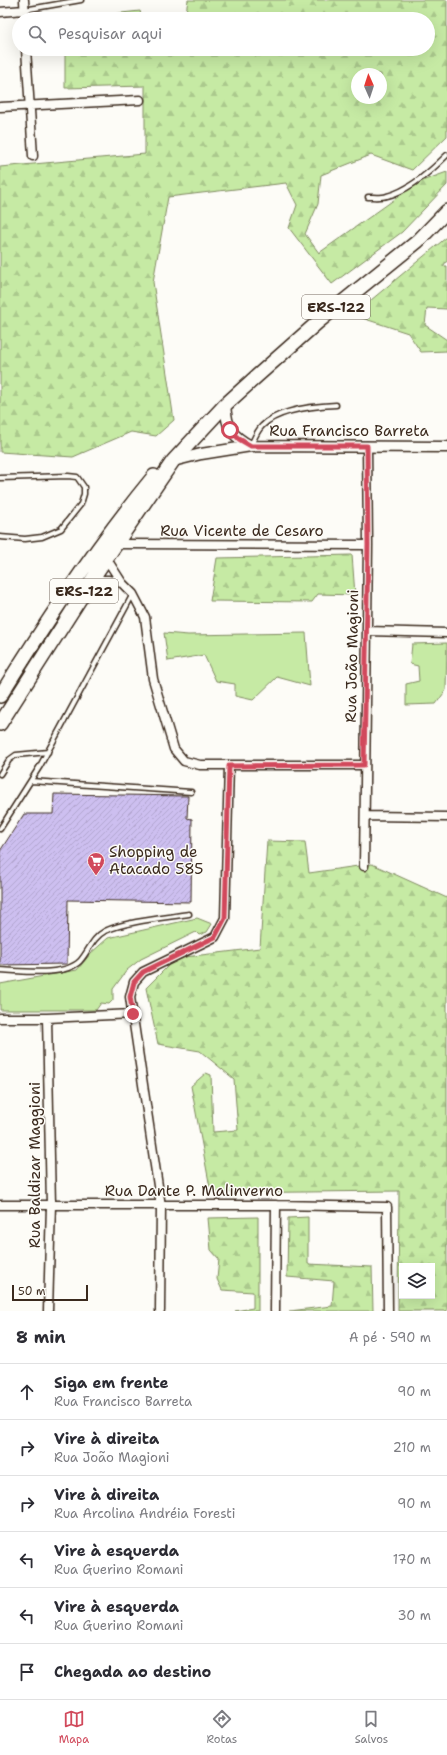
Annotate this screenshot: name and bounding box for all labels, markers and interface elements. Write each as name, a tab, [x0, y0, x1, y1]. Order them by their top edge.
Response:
search box	[12, 12, 435, 56]
icon: search	[26, 23, 48, 45]
text: Pesquisar aqui	[58, 24, 162, 44]
north arrow	[351, 68, 387, 104]
road number: ERS-122	[302, 295, 370, 319]
route start	[221, 421, 239, 439]
street label: Rua Francisco Barreta	[269, 421, 429, 441]
street label: Rua Vicente de Cesaro	[160, 521, 324, 541]
road number: ERS-122	[50, 579, 118, 603]
street label: Rua João Magioni	[341, 589, 363, 723]
place label: Shopping de Atacado 585	[109, 842, 203, 879]
supermarket icon: Shopping de Atacado 585	[86, 851, 106, 876]
route end	[124, 1005, 142, 1023]
street label: Rua Baldizar Maggioni	[25, 1082, 45, 1248]
street label: Rua Dante P. Malinverno	[105, 1181, 283, 1201]
map controls	[399, 1263, 435, 1299]
button: layers	[399, 1263, 435, 1299]
scale bar	[12, 1283, 88, 1302]
text: 50 m	[18, 1284, 46, 1299]
text: 8 min	[16, 1326, 66, 1348]
text: A pé · 590 m	[349, 1329, 431, 1346]
text: Siga em frente	[54, 1373, 169, 1393]
icon: ahead	[16, 1381, 38, 1403]
text: 90 m	[397, 1383, 431, 1400]
text: Rua Francisco Barreta	[54, 1393, 192, 1410]
text: Vire à direita	[54, 1429, 159, 1449]
icon: right	[16, 1437, 38, 1459]
text: 210 m	[393, 1439, 431, 1456]
text: Rua João Magioni	[54, 1449, 169, 1466]
text: Vire à direita	[54, 1485, 159, 1505]
icon: right	[16, 1493, 38, 1515]
text: 90 m	[397, 1495, 431, 1512]
text: Rua Arcolina Andréia Foresti	[54, 1505, 235, 1522]
text: Vire à esquerda	[54, 1541, 179, 1561]
icon: left	[16, 1549, 38, 1571]
text: 170 m	[393, 1551, 431, 1568]
text: Rua Guerino Romani	[54, 1561, 184, 1578]
text: Vire à esquerda	[54, 1597, 179, 1617]
icon: left	[16, 1605, 38, 1627]
text: 30 m	[397, 1607, 431, 1624]
text: Rua Guerino Romani	[54, 1617, 184, 1634]
icon: arrive	[16, 1661, 38, 1683]
text: Chegada ao destino	[54, 1662, 211, 1682]
tab: Mapa	[59, 1708, 89, 1747]
tab: Rotas	[207, 1708, 237, 1747]
tab: Salvos	[355, 1708, 388, 1747]

